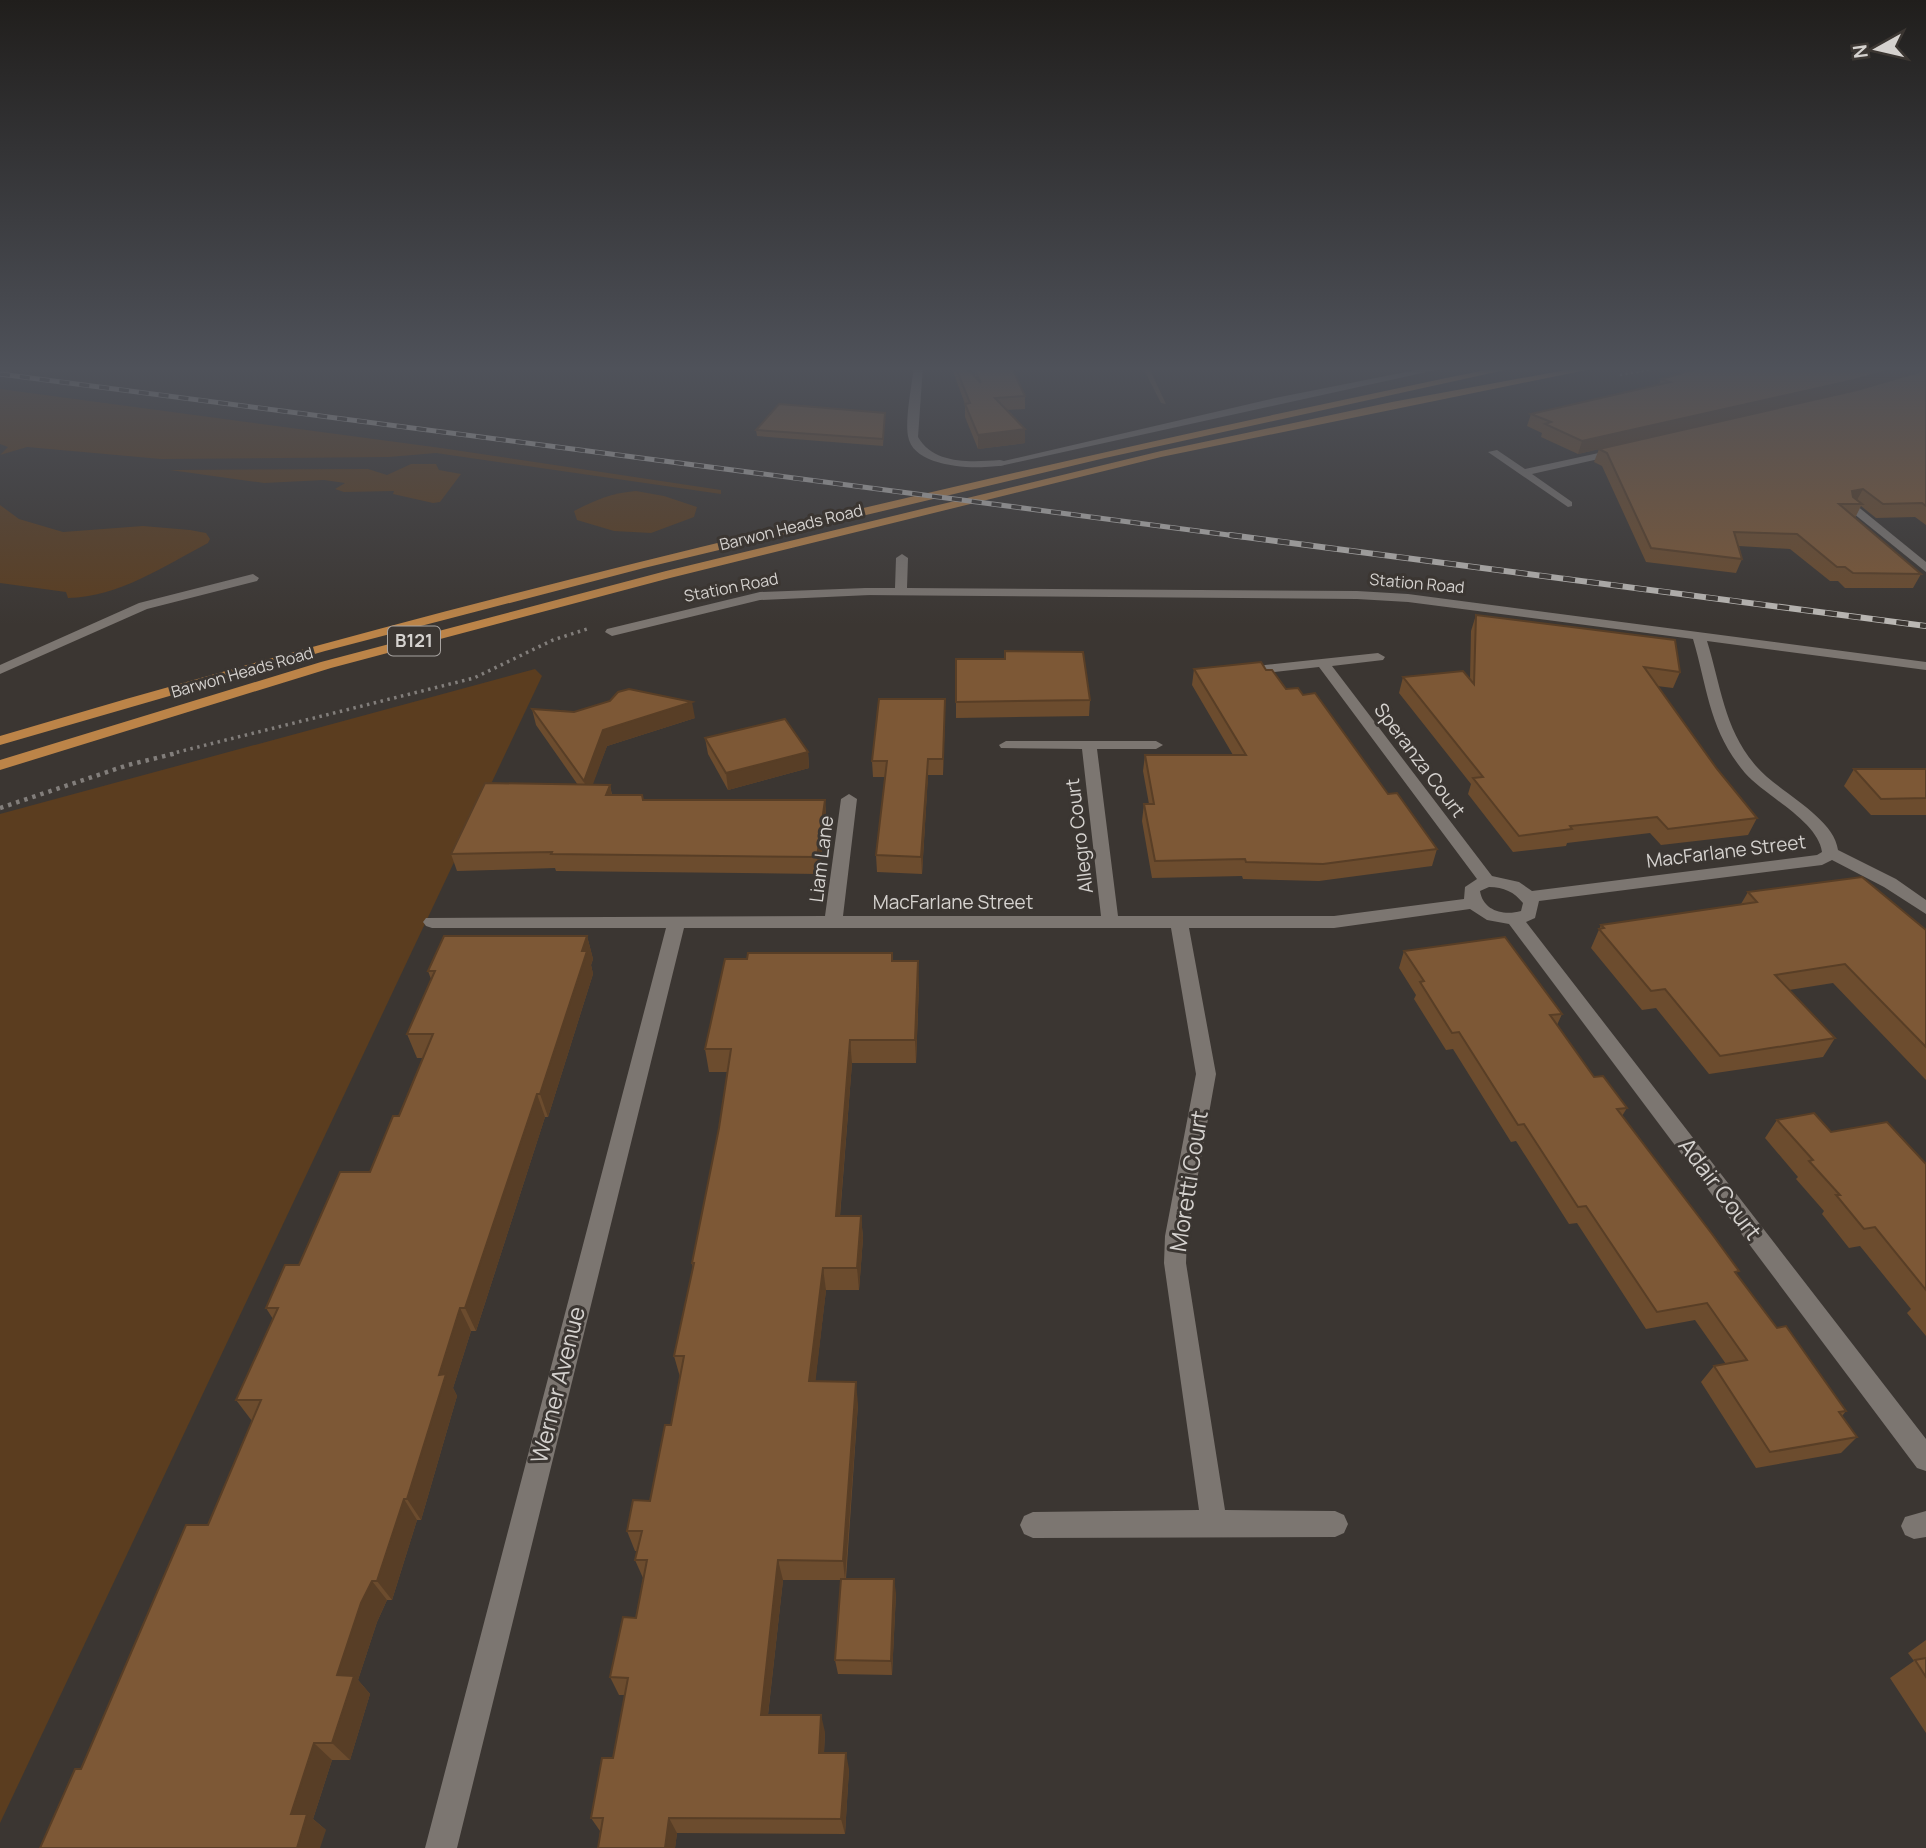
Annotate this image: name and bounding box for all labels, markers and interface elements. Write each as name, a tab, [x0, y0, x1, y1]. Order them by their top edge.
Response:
north arrow	[1842, 14, 1912, 84]
text: N	[1846, 43, 1874, 60]
street label: Barwon Heads Road	[717, 499, 865, 555]
street label: Station Road	[682, 567, 780, 607]
street label: Station Road	[1369, 568, 1465, 598]
road number: B121	[388, 626, 440, 656]
street label: Barwon Heads Road	[168, 641, 316, 703]
street label: Speranza Court	[1368, 698, 1472, 822]
street label: Allegro Court	[1059, 777, 1099, 895]
street label: Liam Lane	[803, 814, 839, 904]
street label: MacFarlane Street	[1645, 828, 1807, 874]
street label: MacFarlane Street	[873, 889, 1033, 915]
street label: Moretti Court	[1161, 1108, 1215, 1254]
street label: Adair Court	[1672, 1131, 1770, 1246]
street label: Werner Avenue	[522, 1303, 592, 1467]

